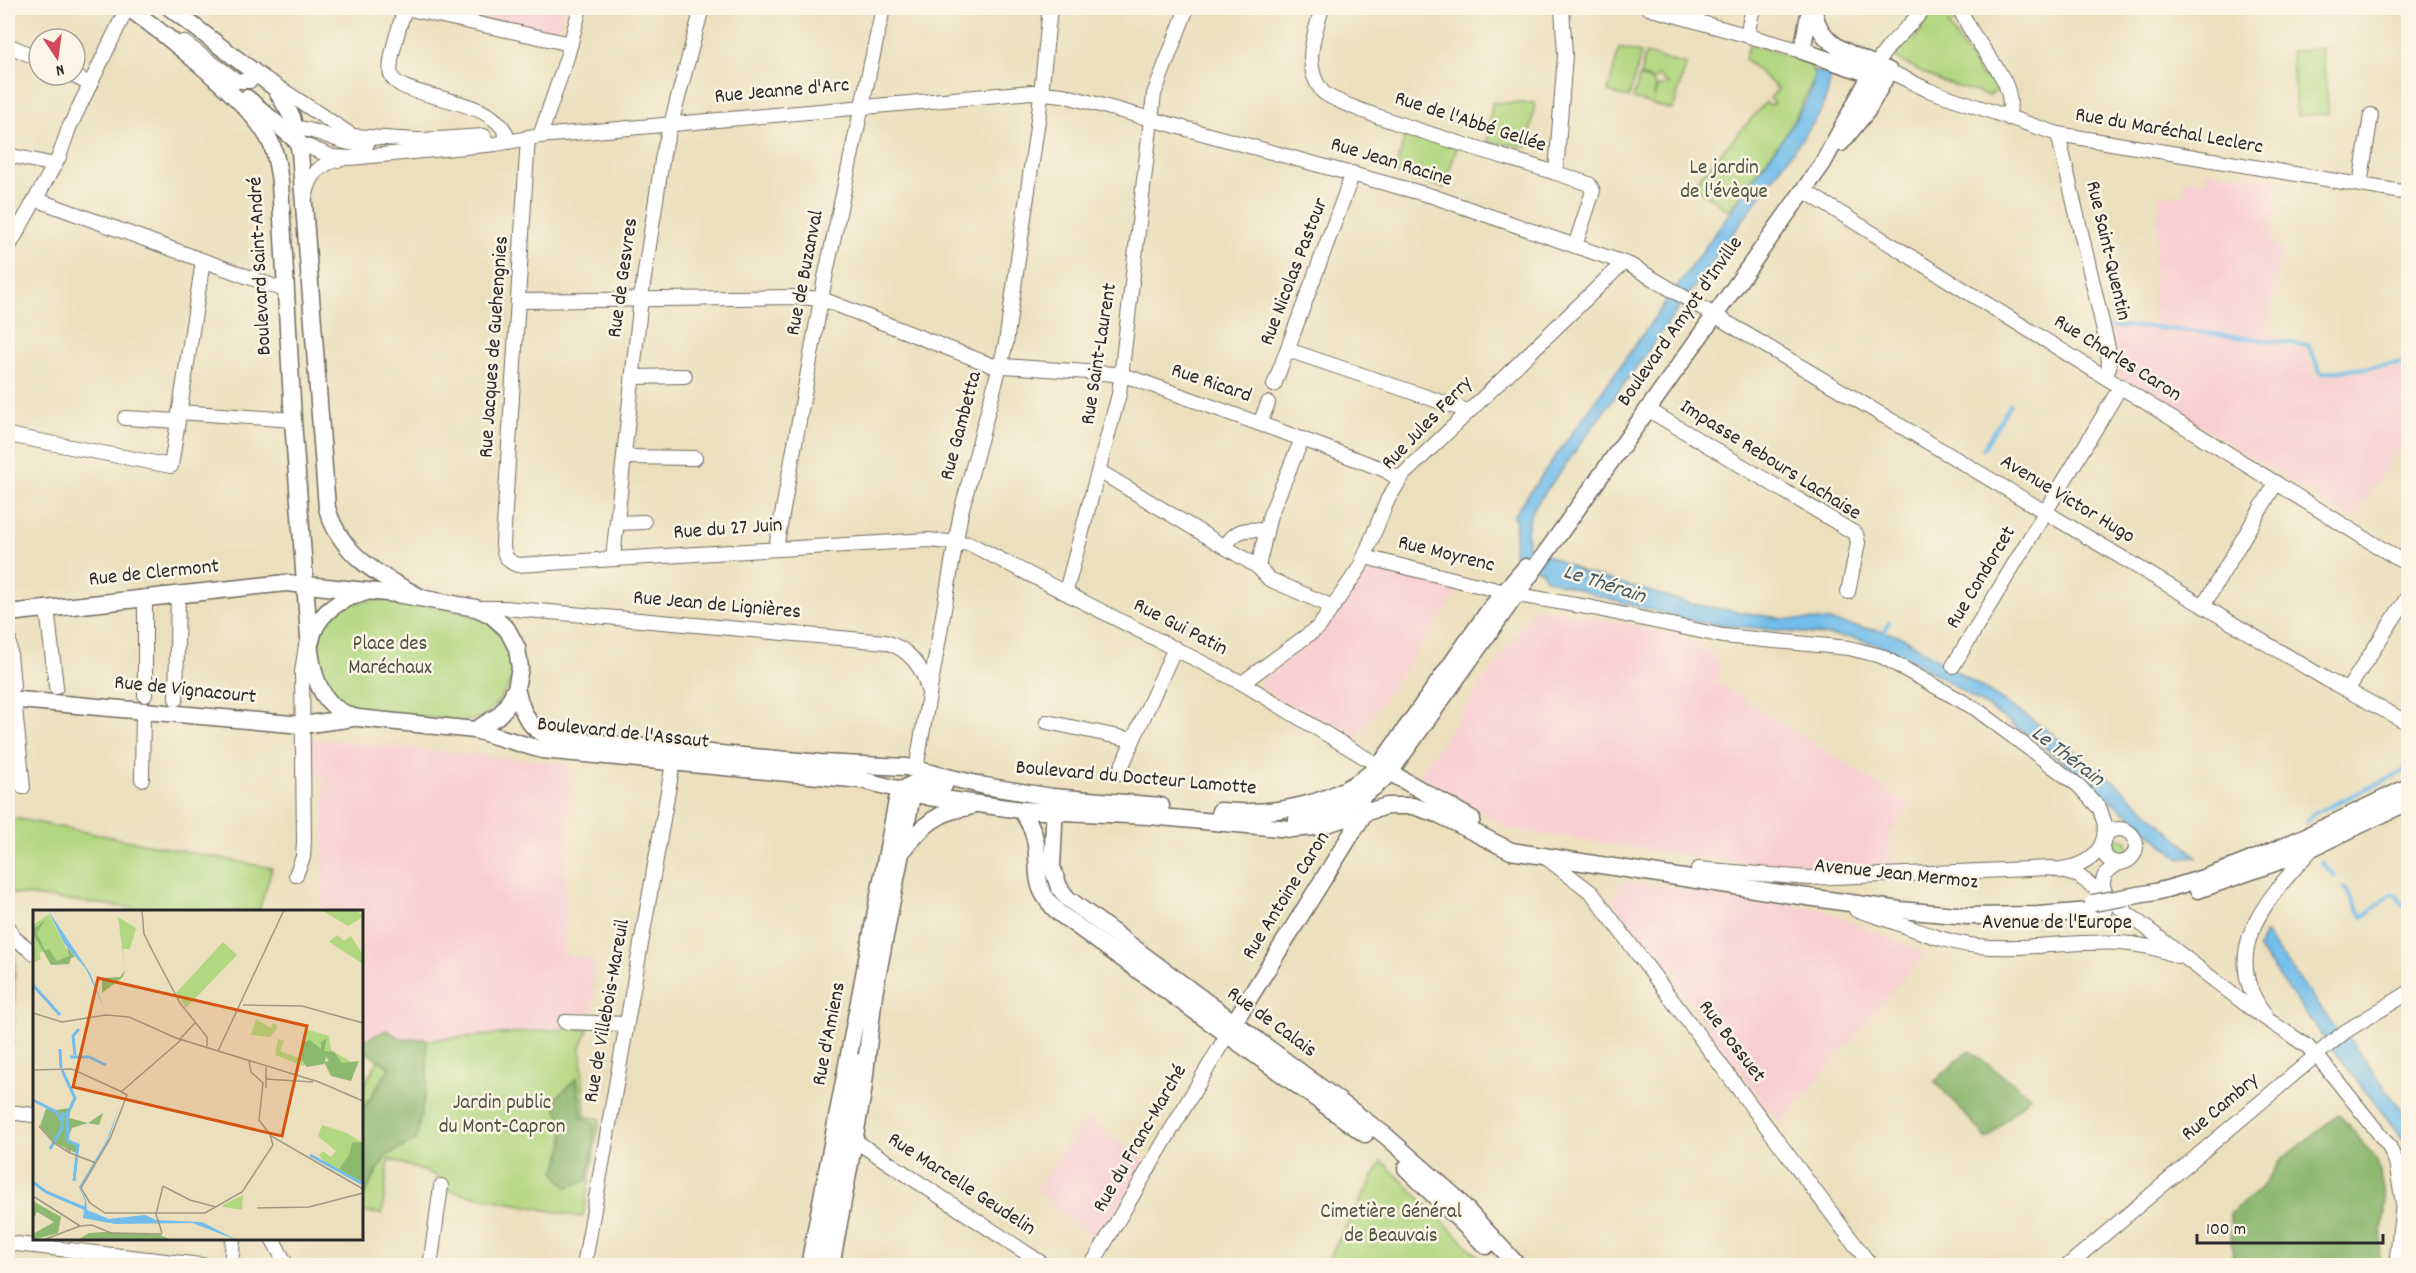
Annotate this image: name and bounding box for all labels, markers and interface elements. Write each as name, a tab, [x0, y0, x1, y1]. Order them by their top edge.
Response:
north arrow	[27, 27, 87, 87]
text: N	[53, 57, 66, 81]
street label: Rue Jeanne d'Arc	[713, 71, 851, 113]
street label: Rue de l'Abbé Gellée	[1390, 84, 1550, 162]
street label: Rue du Maréchal Leclerc	[2073, 101, 2265, 163]
street label: Rue Jean Racine	[1326, 130, 1456, 196]
park label: Le jardin de l'évèque	[1680, 154, 1768, 208]
street label: Boulevard Saint-André	[241, 176, 281, 356]
street label: Rue Saint-Quentin	[2076, 178, 2138, 324]
street label: Rue Nicolas Pastour	[1253, 194, 1337, 350]
street label: Rue de Buzanval	[779, 208, 833, 338]
street label: Rue de Gesvres	[601, 216, 647, 340]
street label: Boulevard Amyot d'Inville	[1611, 231, 1751, 413]
street label: Rue Jacques de Guehengnies	[472, 235, 518, 459]
street label: Rue Saint-Laurent	[1074, 281, 1126, 427]
street label: Rue Charles Caron	[2047, 308, 2187, 410]
street label: Rue Ricard	[1167, 356, 1255, 412]
street label: Rue Gambetta	[933, 367, 991, 484]
street label: Rue Jules Ferry	[1375, 370, 1481, 478]
street label: Impasse Rebours Lachaise	[1673, 393, 1867, 529]
street label: Avenue Victor Hugo	[1994, 448, 2140, 552]
street label: Rue du 27 Juin	[672, 511, 784, 549]
street label: Rue Condorcet	[1939, 521, 2025, 635]
street label: Rue Moyrenc	[1395, 529, 1497, 581]
street label: Rue de Clermont	[87, 552, 221, 596]
water label: Le Thérain	[1559, 557, 1650, 613]
street label: Rue Jean de Lignières	[632, 584, 802, 628]
street label: Rue Gui Patin	[1128, 591, 1232, 665]
park label: Place des Maréchaux	[348, 630, 432, 684]
street label: Rue de Vignacourt	[113, 669, 258, 713]
street label: Boulevard de l'Assaut	[536, 710, 711, 758]
water label: Le Thérain	[2024, 719, 2111, 795]
street label: Boulevard du Docteur Lamotte	[1014, 754, 1258, 804]
street label: Rue Antoine Caron	[1236, 826, 1338, 966]
street label: Avenue Jean Mermoz	[1813, 851, 1979, 899]
street label: Avenue de l'Europe	[1982, 909, 2132, 939]
inset map	[33, 910, 363, 1240]
street label: Rue de Villebois-Mareuil	[577, 917, 639, 1105]
street label: Rue d'Amiens	[805, 980, 855, 1088]
street label: Rue de Calais	[1220, 980, 1322, 1066]
street label: Rue Bossuet	[1690, 994, 1772, 1090]
street label: Rue du Franc-Marché	[1086, 1059, 1196, 1219]
street label: Rue Cambry	[2176, 1066, 2267, 1150]
park label: Jardin public du Mont-Capron	[439, 1089, 565, 1143]
street label: Rue Marcelle Geudelin	[881, 1126, 1041, 1244]
park label: Cimetière Général de Beauvais	[1320, 1198, 1462, 1252]
scale bar	[2197, 1207, 2383, 1245]
text: 100 m	[2206, 1218, 2246, 1243]

